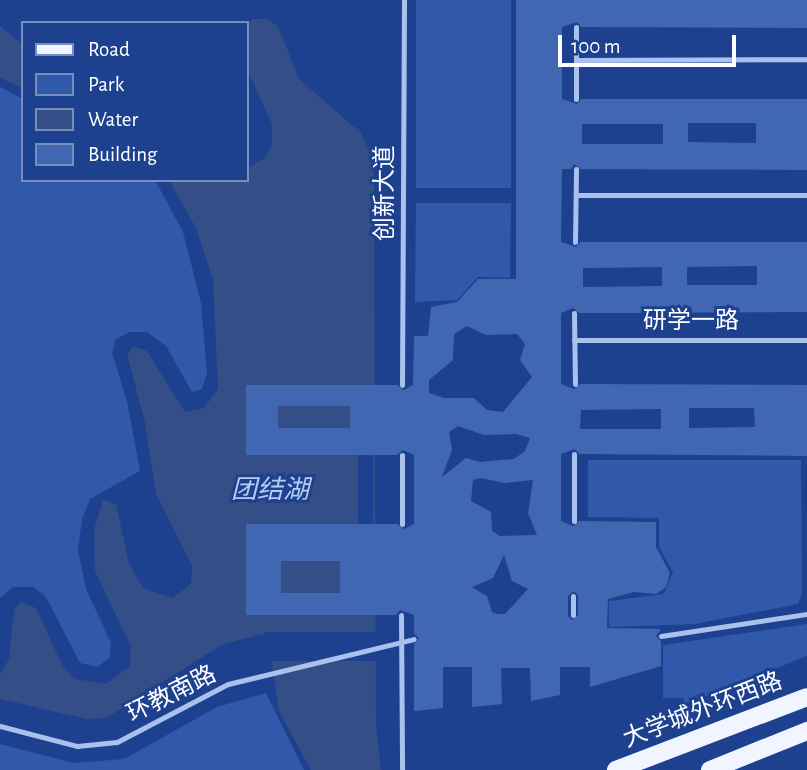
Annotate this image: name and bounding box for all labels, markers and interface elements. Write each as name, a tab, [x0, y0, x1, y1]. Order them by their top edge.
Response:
legend	[21, 21, 248, 182]
scale bar	[562, 21, 740, 65]
text: 100 m	[571, 36, 621, 57]
text: Road	[88, 39, 130, 60]
text: Park	[88, 74, 124, 95]
text: Water	[88, 109, 138, 130]
text: Building	[88, 144, 157, 165]
street label: 创新大道	[372, 145, 400, 241]
street label: 研学一路	[643, 308, 739, 336]
water label: 团结湖	[231, 475, 309, 507]
street label: 环教南路	[123, 660, 221, 730]
street label: 大学城外环西路	[619, 667, 787, 755]

